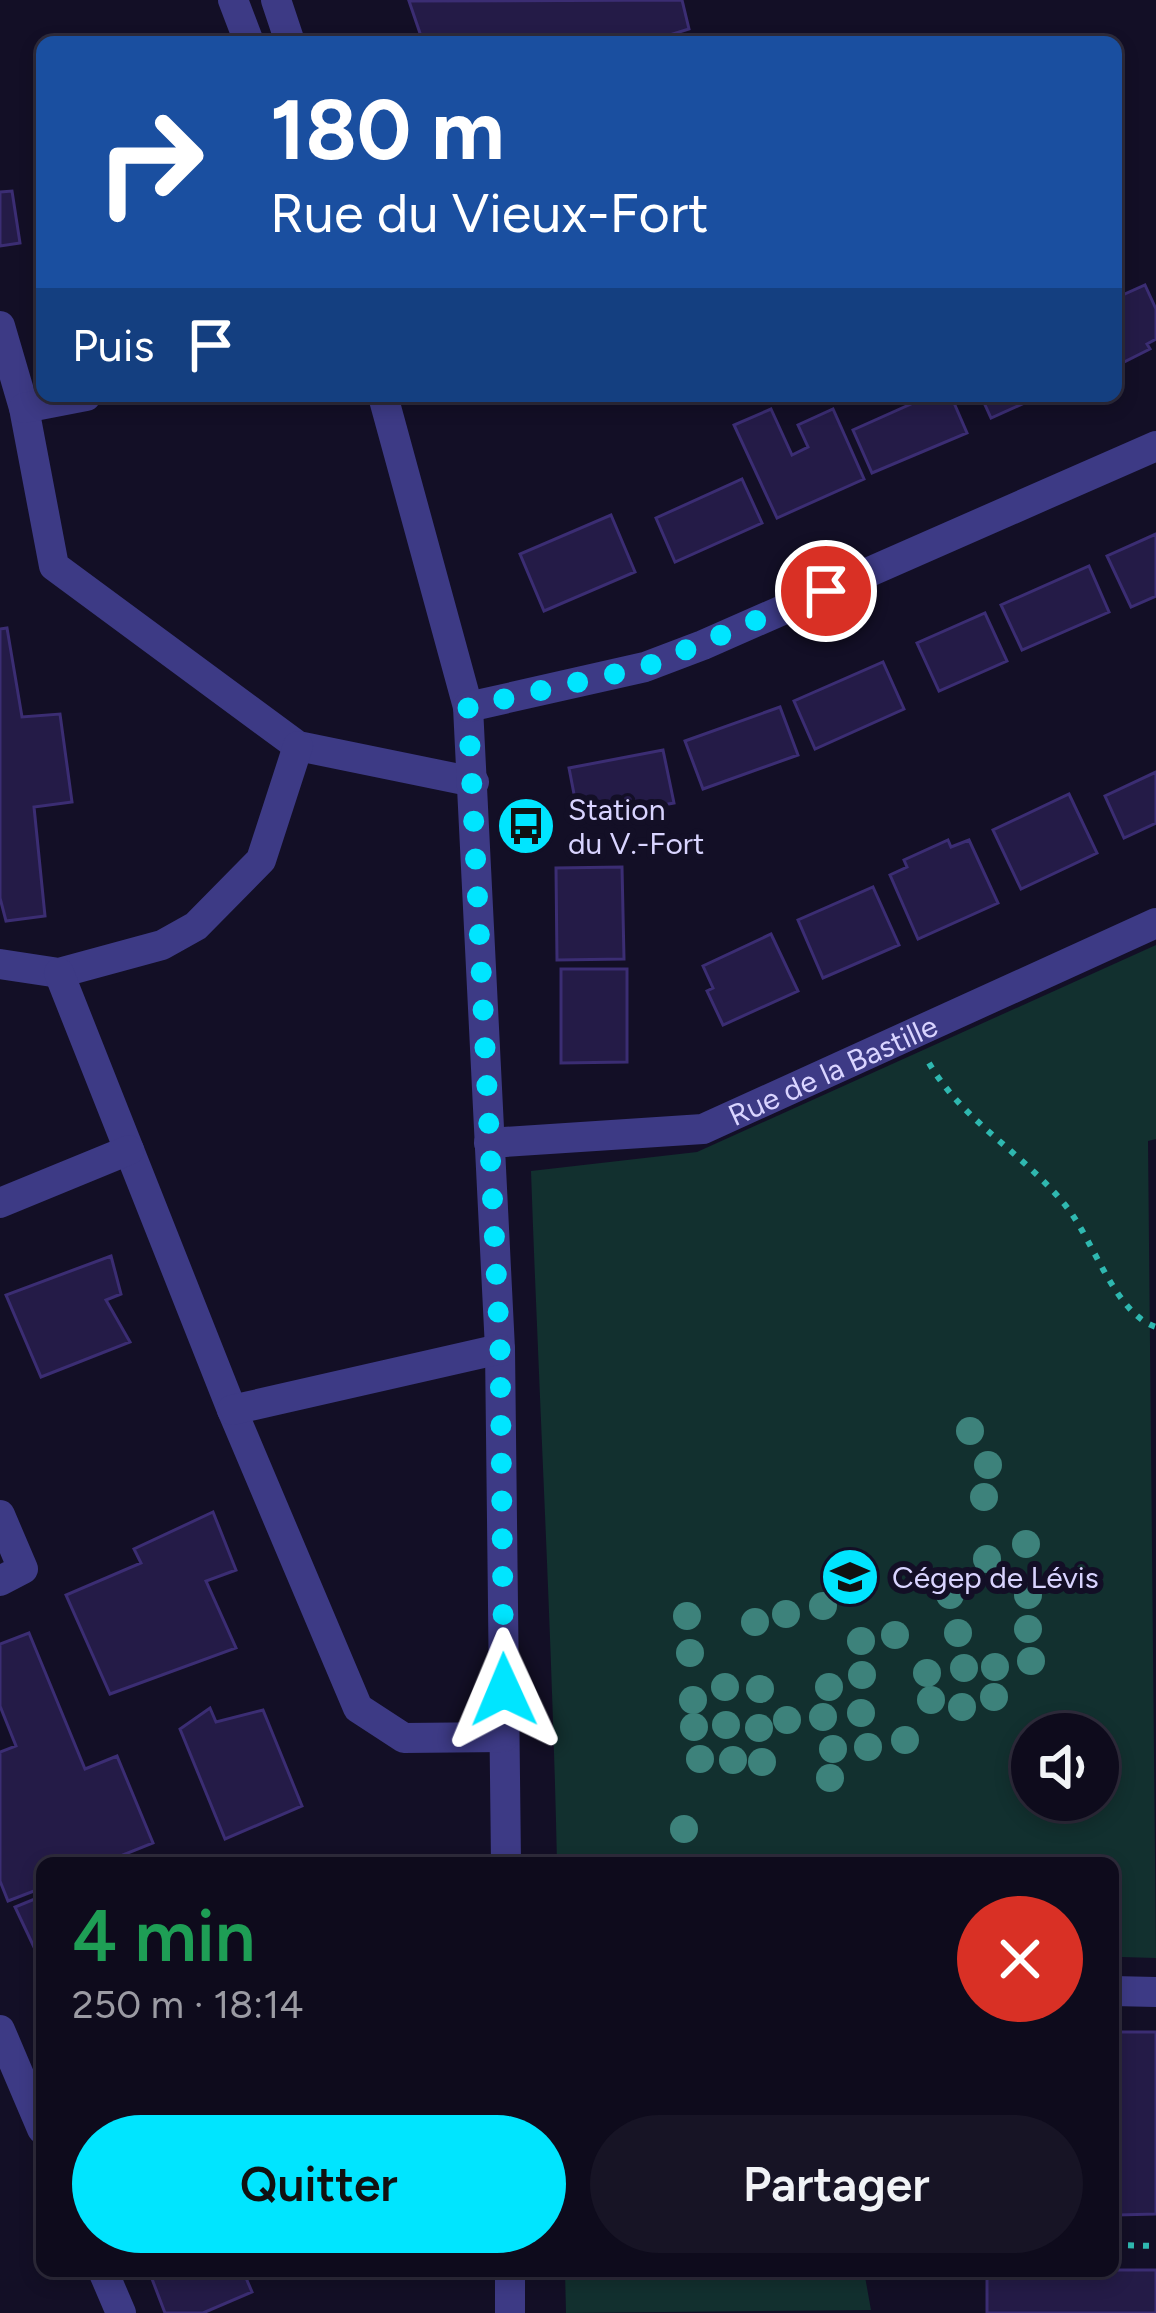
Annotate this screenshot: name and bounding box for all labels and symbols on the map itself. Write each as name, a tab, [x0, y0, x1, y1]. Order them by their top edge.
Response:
pin	[775, 540, 877, 642]
place label: Station du V.-Fort	[568, 791, 704, 862]
bus stop icon: Station du V.-Fort	[495, 795, 557, 857]
street label: Rue de la Bastille	[722, 1006, 943, 1134]
school or university icon: Cégep de Lévis	[819, 1546, 881, 1608]
place label: Cégep de Lévis	[892, 1559, 1099, 1596]
position arrow	[441, 1627, 567, 1753]

